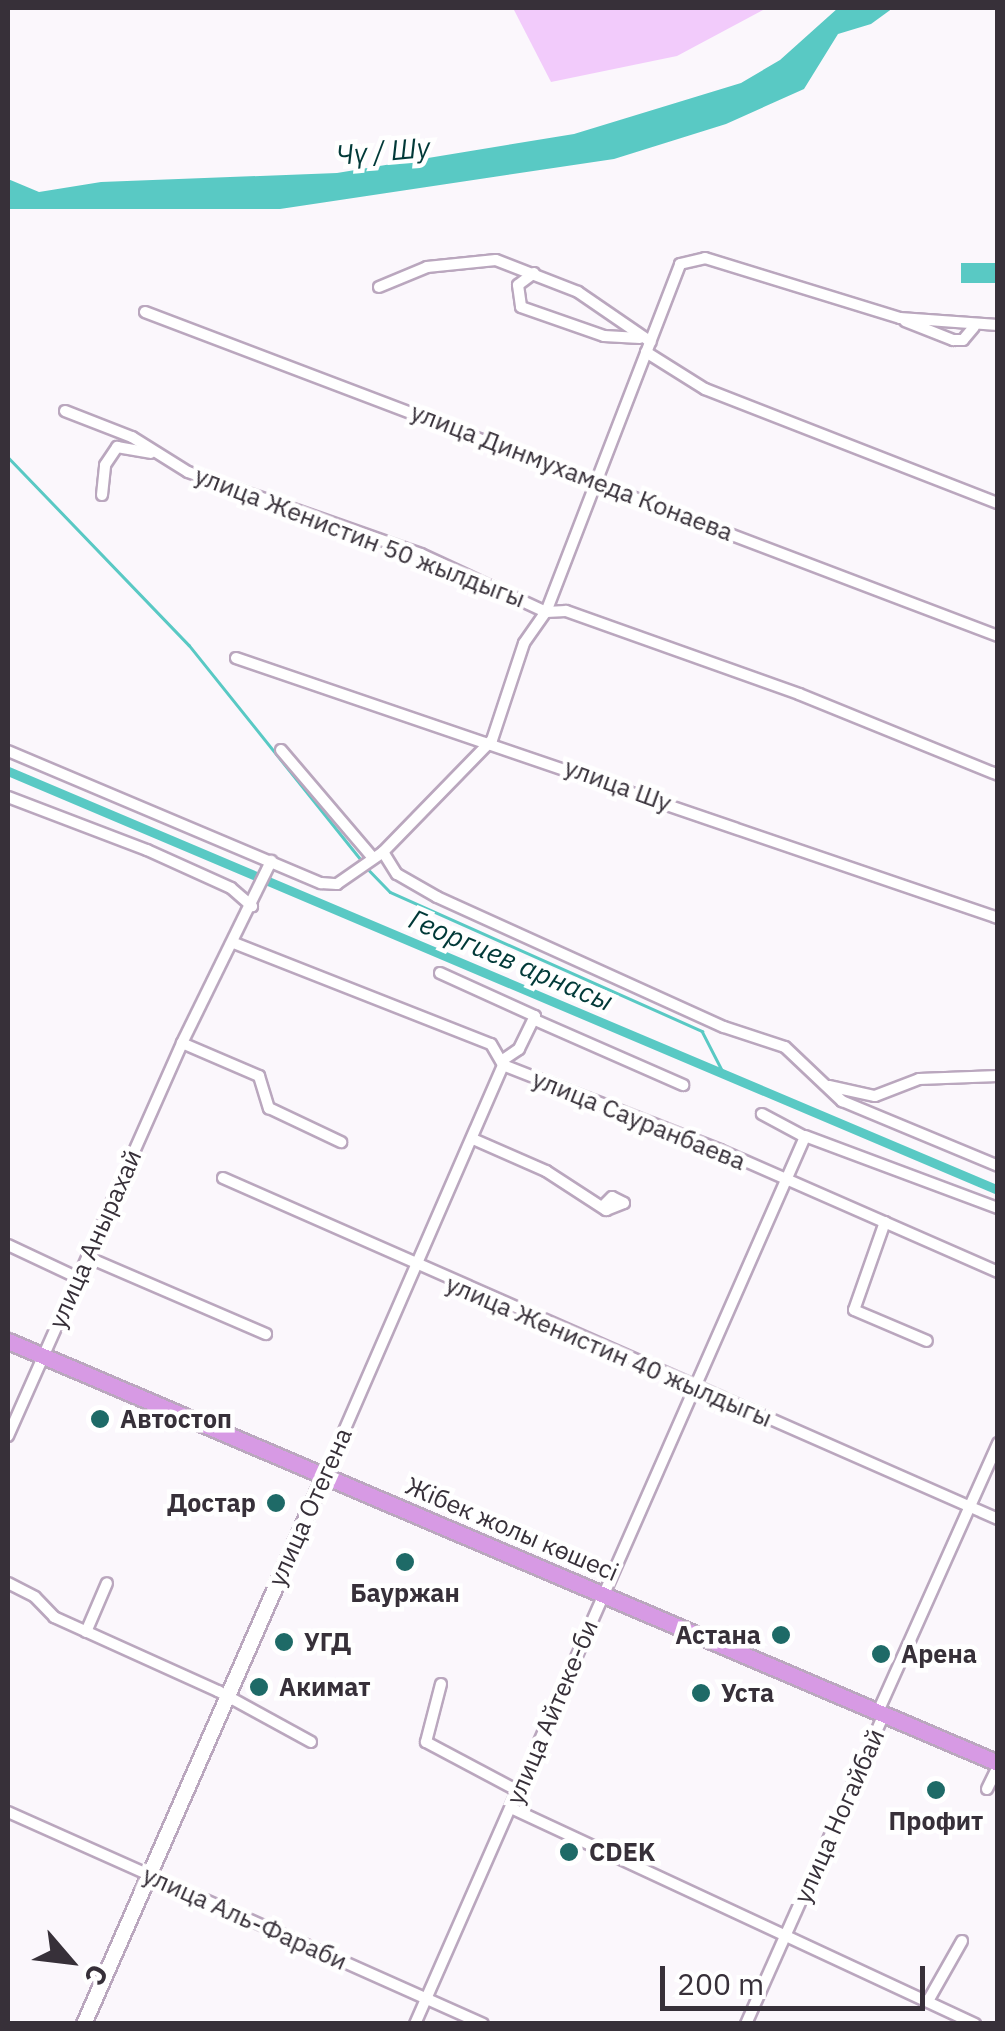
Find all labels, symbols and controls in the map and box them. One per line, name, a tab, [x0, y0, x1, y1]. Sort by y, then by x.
water label: Чү / Шу	[335, 130, 431, 172]
street label: улица Динмухамеда Конаева	[407, 397, 737, 547]
street label: улица Женистин 50 жылдыгы	[191, 460, 529, 614]
street label: улица Шу	[560, 752, 676, 818]
water label: Георгиев арнасы	[404, 902, 618, 1018]
street label: улица Сауранбаева	[528, 1064, 750, 1176]
street label: улица Анырахай	[42, 1145, 148, 1333]
street label: улица Женистин 40 жылдыгы	[441, 1269, 777, 1433]
place label: Автостоп	[120, 1404, 232, 1434]
marker: Автостоп	[89, 1408, 111, 1430]
street label: улица Отегена	[262, 1423, 358, 1591]
street label: Жібек жолы көшесі	[401, 1471, 623, 1587]
place label: Достар	[167, 1488, 256, 1518]
marker: Достар	[265, 1492, 287, 1514]
marker: Бауржан	[394, 1551, 416, 1573]
place label: Бауржан	[350, 1578, 460, 1608]
street label: улица Айтеке-би	[500, 1615, 604, 1809]
place label: Астана	[675, 1620, 761, 1650]
marker: Астана	[770, 1624, 792, 1646]
place label: УГД	[304, 1627, 351, 1657]
marker: УГД	[273, 1631, 295, 1653]
place label: Арена	[901, 1639, 977, 1669]
marker: Арена	[870, 1643, 892, 1665]
place label: Акимат	[279, 1672, 370, 1702]
marker: Акимат	[248, 1676, 270, 1698]
place label: Уста	[721, 1678, 774, 1708]
marker: Уста	[690, 1682, 712, 1704]
street label: улица Ногайбай	[787, 1724, 891, 1908]
marker: Профит	[925, 1779, 947, 1801]
place label: Профит	[889, 1806, 983, 1836]
place label: CDEK	[589, 1837, 655, 1867]
marker: CDEK	[558, 1841, 580, 1863]
street label: улица Аль-Фараби	[138, 1860, 352, 1976]
north arrow	[20, 1911, 120, 2011]
scale bar	[665, 1946, 930, 2008]
text: С	[76, 1959, 118, 1992]
text: 200 m	[677, 1964, 764, 2003]

